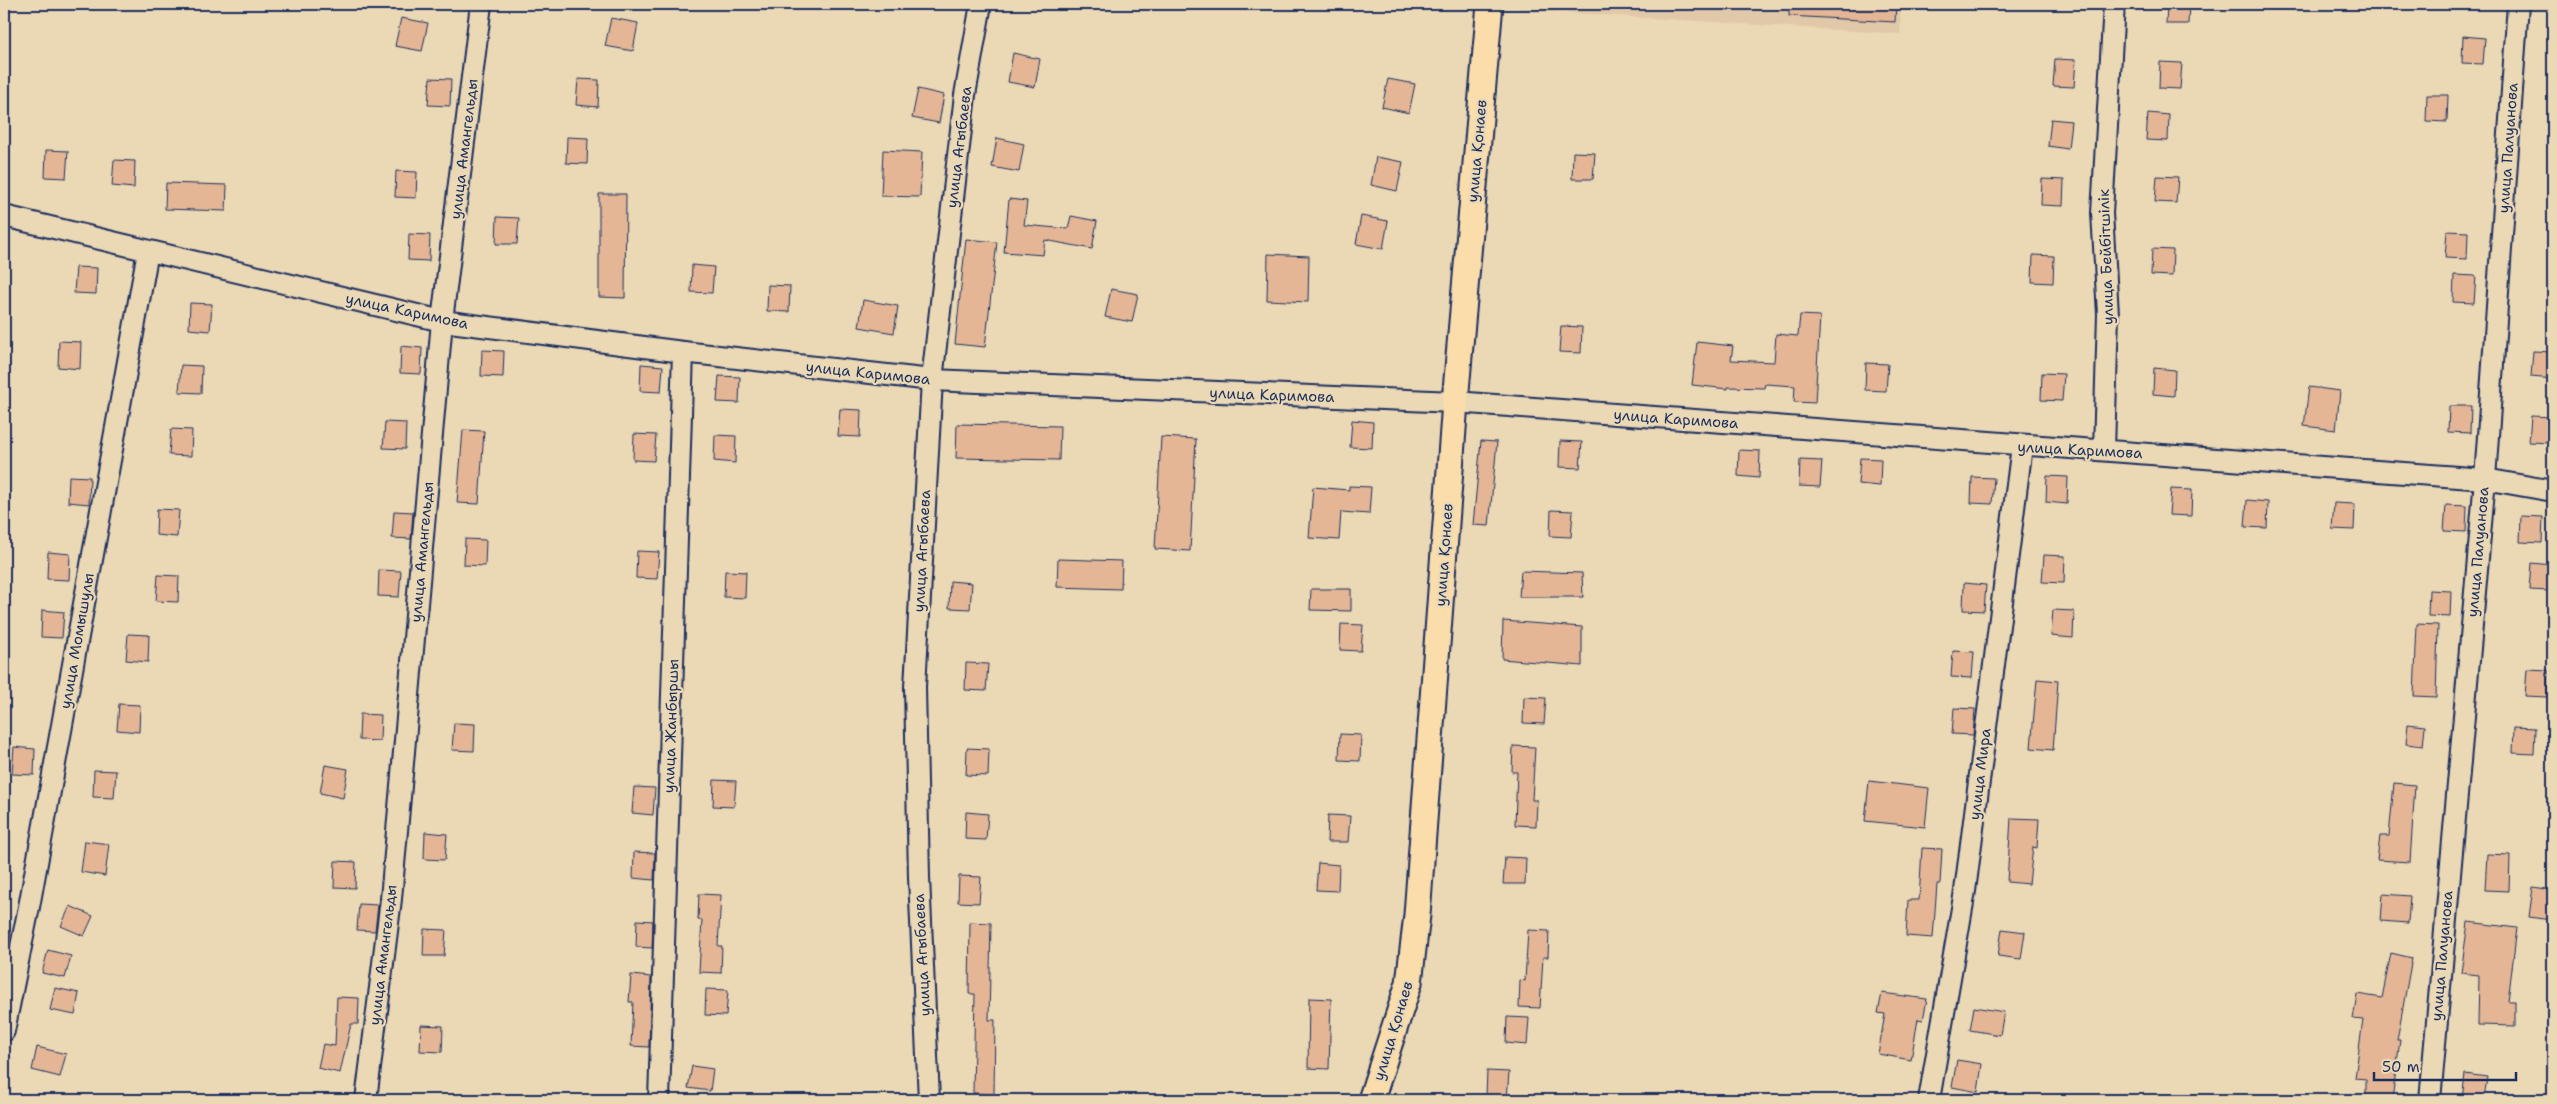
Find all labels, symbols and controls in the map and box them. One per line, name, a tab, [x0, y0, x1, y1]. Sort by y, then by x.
street label: улица Амангельды	[445, 78, 483, 220]
street label: улица Палуанова	[2493, 81, 2523, 214]
street label: улица Агыбаева	[942, 84, 976, 209]
street label: улица Қонаев	[1463, 99, 1491, 203]
street label: улица Бейбітшілік	[2094, 189, 2118, 325]
street label: улица Каримова	[344, 288, 471, 334]
street label: улица Каримова	[805, 357, 932, 390]
street label: улица Каримова	[1209, 383, 1336, 407]
street label: улица Каримова	[1613, 405, 1740, 433]
street label: улица Каримова	[2017, 437, 2144, 463]
street label: улица Амангельды	[406, 481, 438, 623]
street label: улица Палуанова	[2462, 485, 2494, 618]
street label: улица Агыбаева	[909, 489, 935, 613]
street label: улица Қонаев	[1430, 503, 1458, 607]
street label: улица Момышулы	[55, 572, 99, 710]
street label: улица Жанбыршы	[659, 659, 683, 793]
street label: улица Мира	[1964, 726, 1996, 821]
street label: улица Амангельды	[364, 884, 402, 1026]
street label: улица Палуанова	[2426, 889, 2458, 1022]
street label: улица Агыбаева	[909, 893, 935, 1017]
street label: улица Қонаев	[1368, 979, 1418, 1083]
scale bar	[2374, 1049, 2517, 1081]
text: 50 m	[2382, 1057, 2420, 1077]

